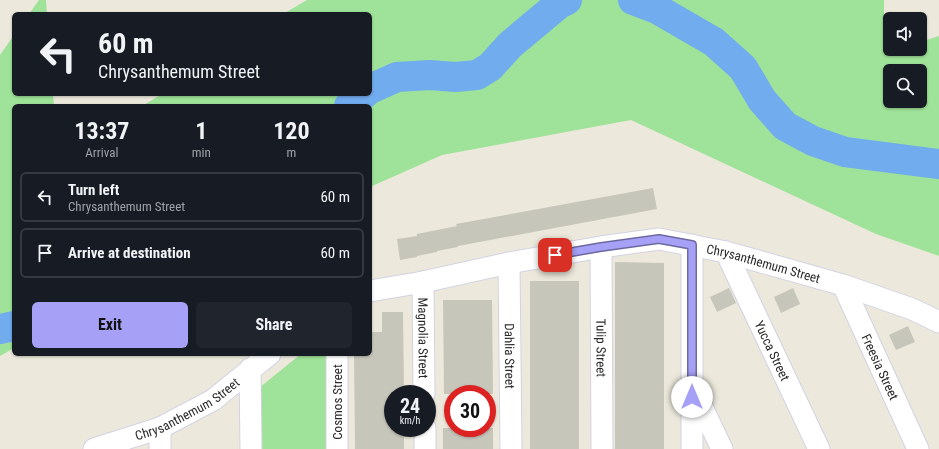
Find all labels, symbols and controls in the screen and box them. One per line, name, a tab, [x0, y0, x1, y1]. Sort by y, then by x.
map controls	[883, 12, 927, 108]
button: sound	[883, 12, 927, 56]
text: 60 m	[98, 27, 154, 60]
icon: left	[32, 28, 84, 80]
text: Chrysanthemum Street	[98, 61, 260, 82]
button: search	[883, 64, 927, 108]
text: 13:37	[74, 117, 129, 145]
text: 1	[195, 117, 207, 145]
text: 120	[273, 117, 310, 145]
text: Arrival	[85, 145, 118, 160]
text: min	[192, 145, 211, 160]
text: m	[287, 145, 296, 160]
text: Turn left	[68, 181, 119, 199]
icon: left	[34, 186, 56, 208]
text: 60 m	[320, 188, 350, 206]
text: Chrysanthemum Street	[68, 199, 185, 214]
pin	[538, 238, 572, 272]
street label: Chrysanthemum Street	[705, 241, 822, 286]
icon: arrive	[34, 242, 56, 264]
text: Arrive at destination	[68, 244, 191, 262]
text: 60 m	[320, 244, 350, 262]
icon: arrive	[544, 244, 566, 266]
street label: Magnolia Street	[416, 297, 431, 379]
button: Exit	[32, 302, 188, 348]
button: Share	[196, 302, 352, 348]
street label: Yucca Street	[752, 318, 793, 383]
street label: Tulip Street	[594, 319, 609, 377]
street label: Dahlia Street	[502, 323, 518, 389]
street label: Freesia Street	[859, 332, 902, 402]
street label: Cosmos Street	[330, 364, 345, 440]
street label: Chrysanthemum Street	[133, 374, 242, 443]
position arrow	[671, 376, 713, 418]
speed limit sign: 30	[444, 385, 496, 437]
text: 24	[400, 394, 420, 418]
text: km/h	[400, 415, 420, 426]

